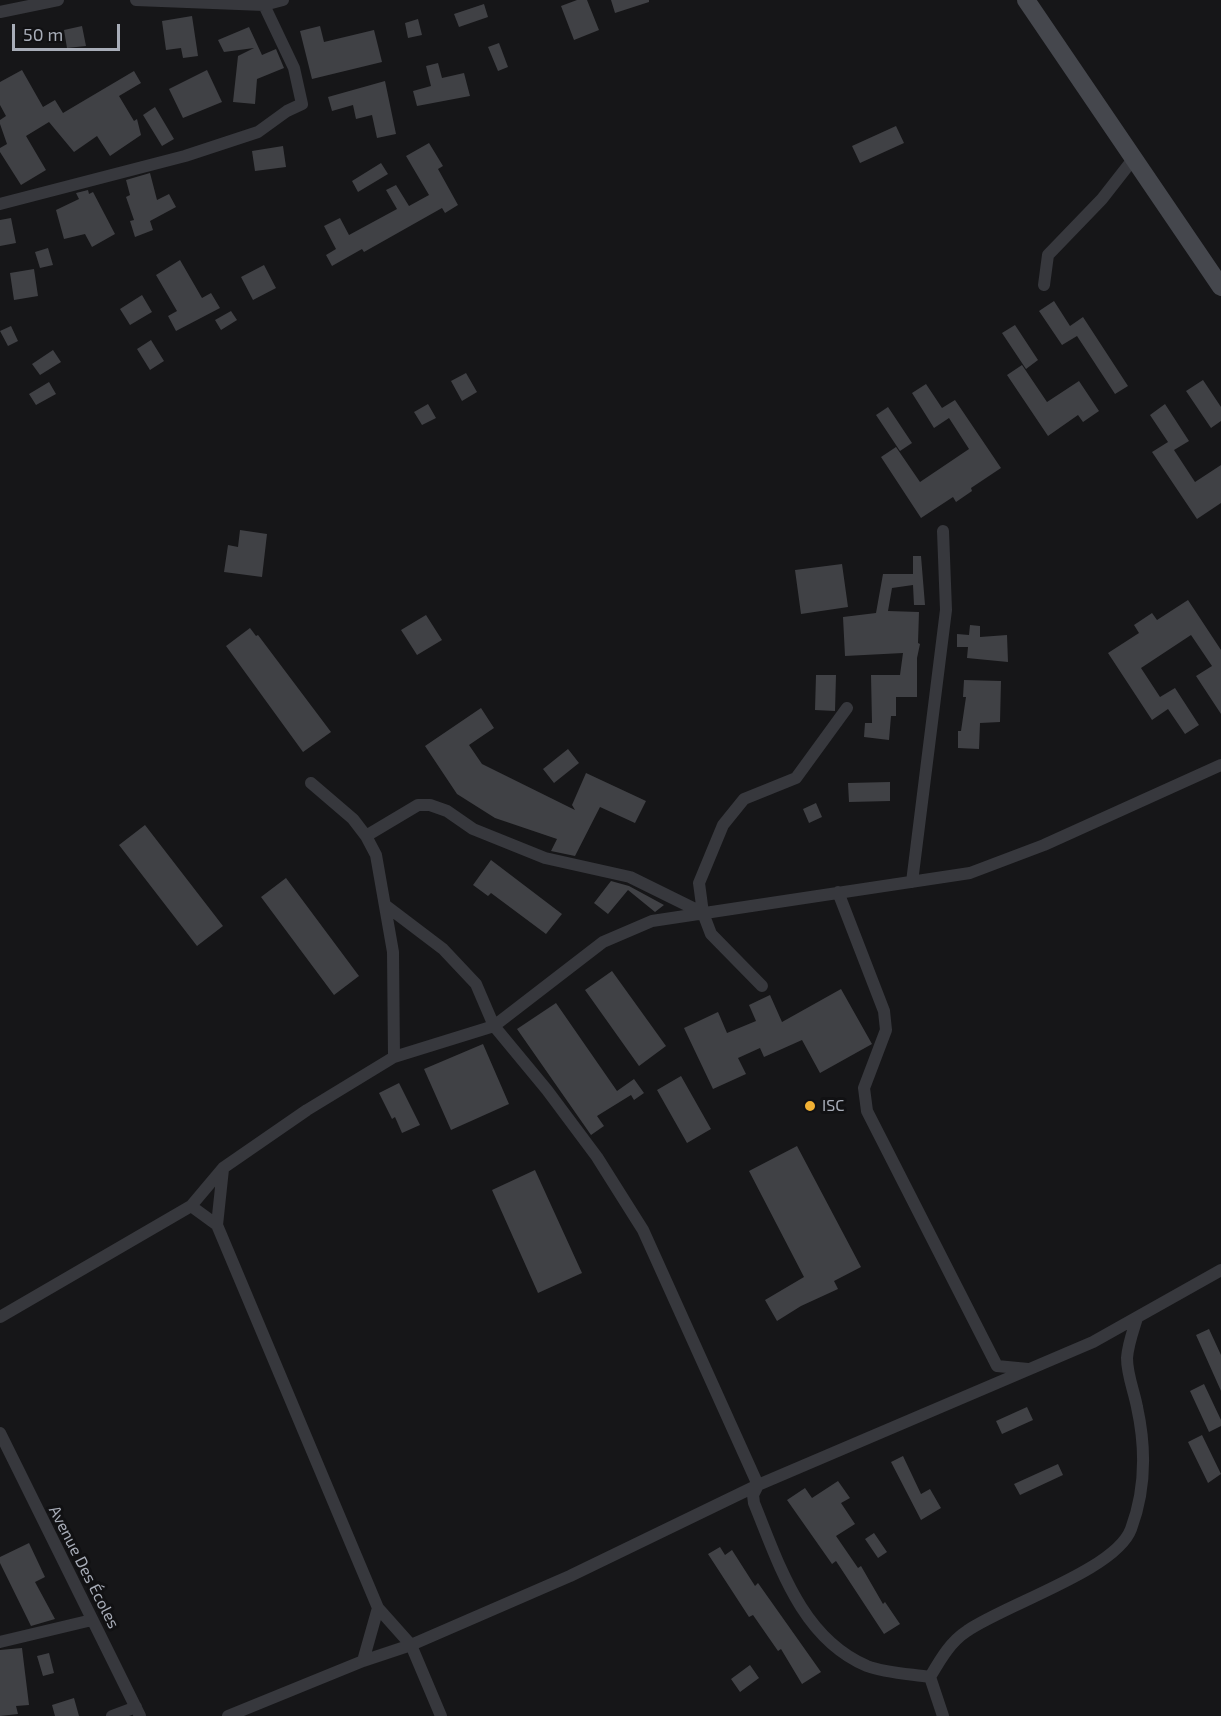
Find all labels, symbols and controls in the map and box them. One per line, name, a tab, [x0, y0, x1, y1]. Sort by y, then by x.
scale bar	[15, 12, 123, 50]
text: 50 m	[23, 23, 63, 45]
place label: ISC	[822, 1096, 844, 1116]
marker: ISC	[803, 1099, 817, 1113]
street label: Avenue Des Écoles	[45, 1502, 123, 1632]

